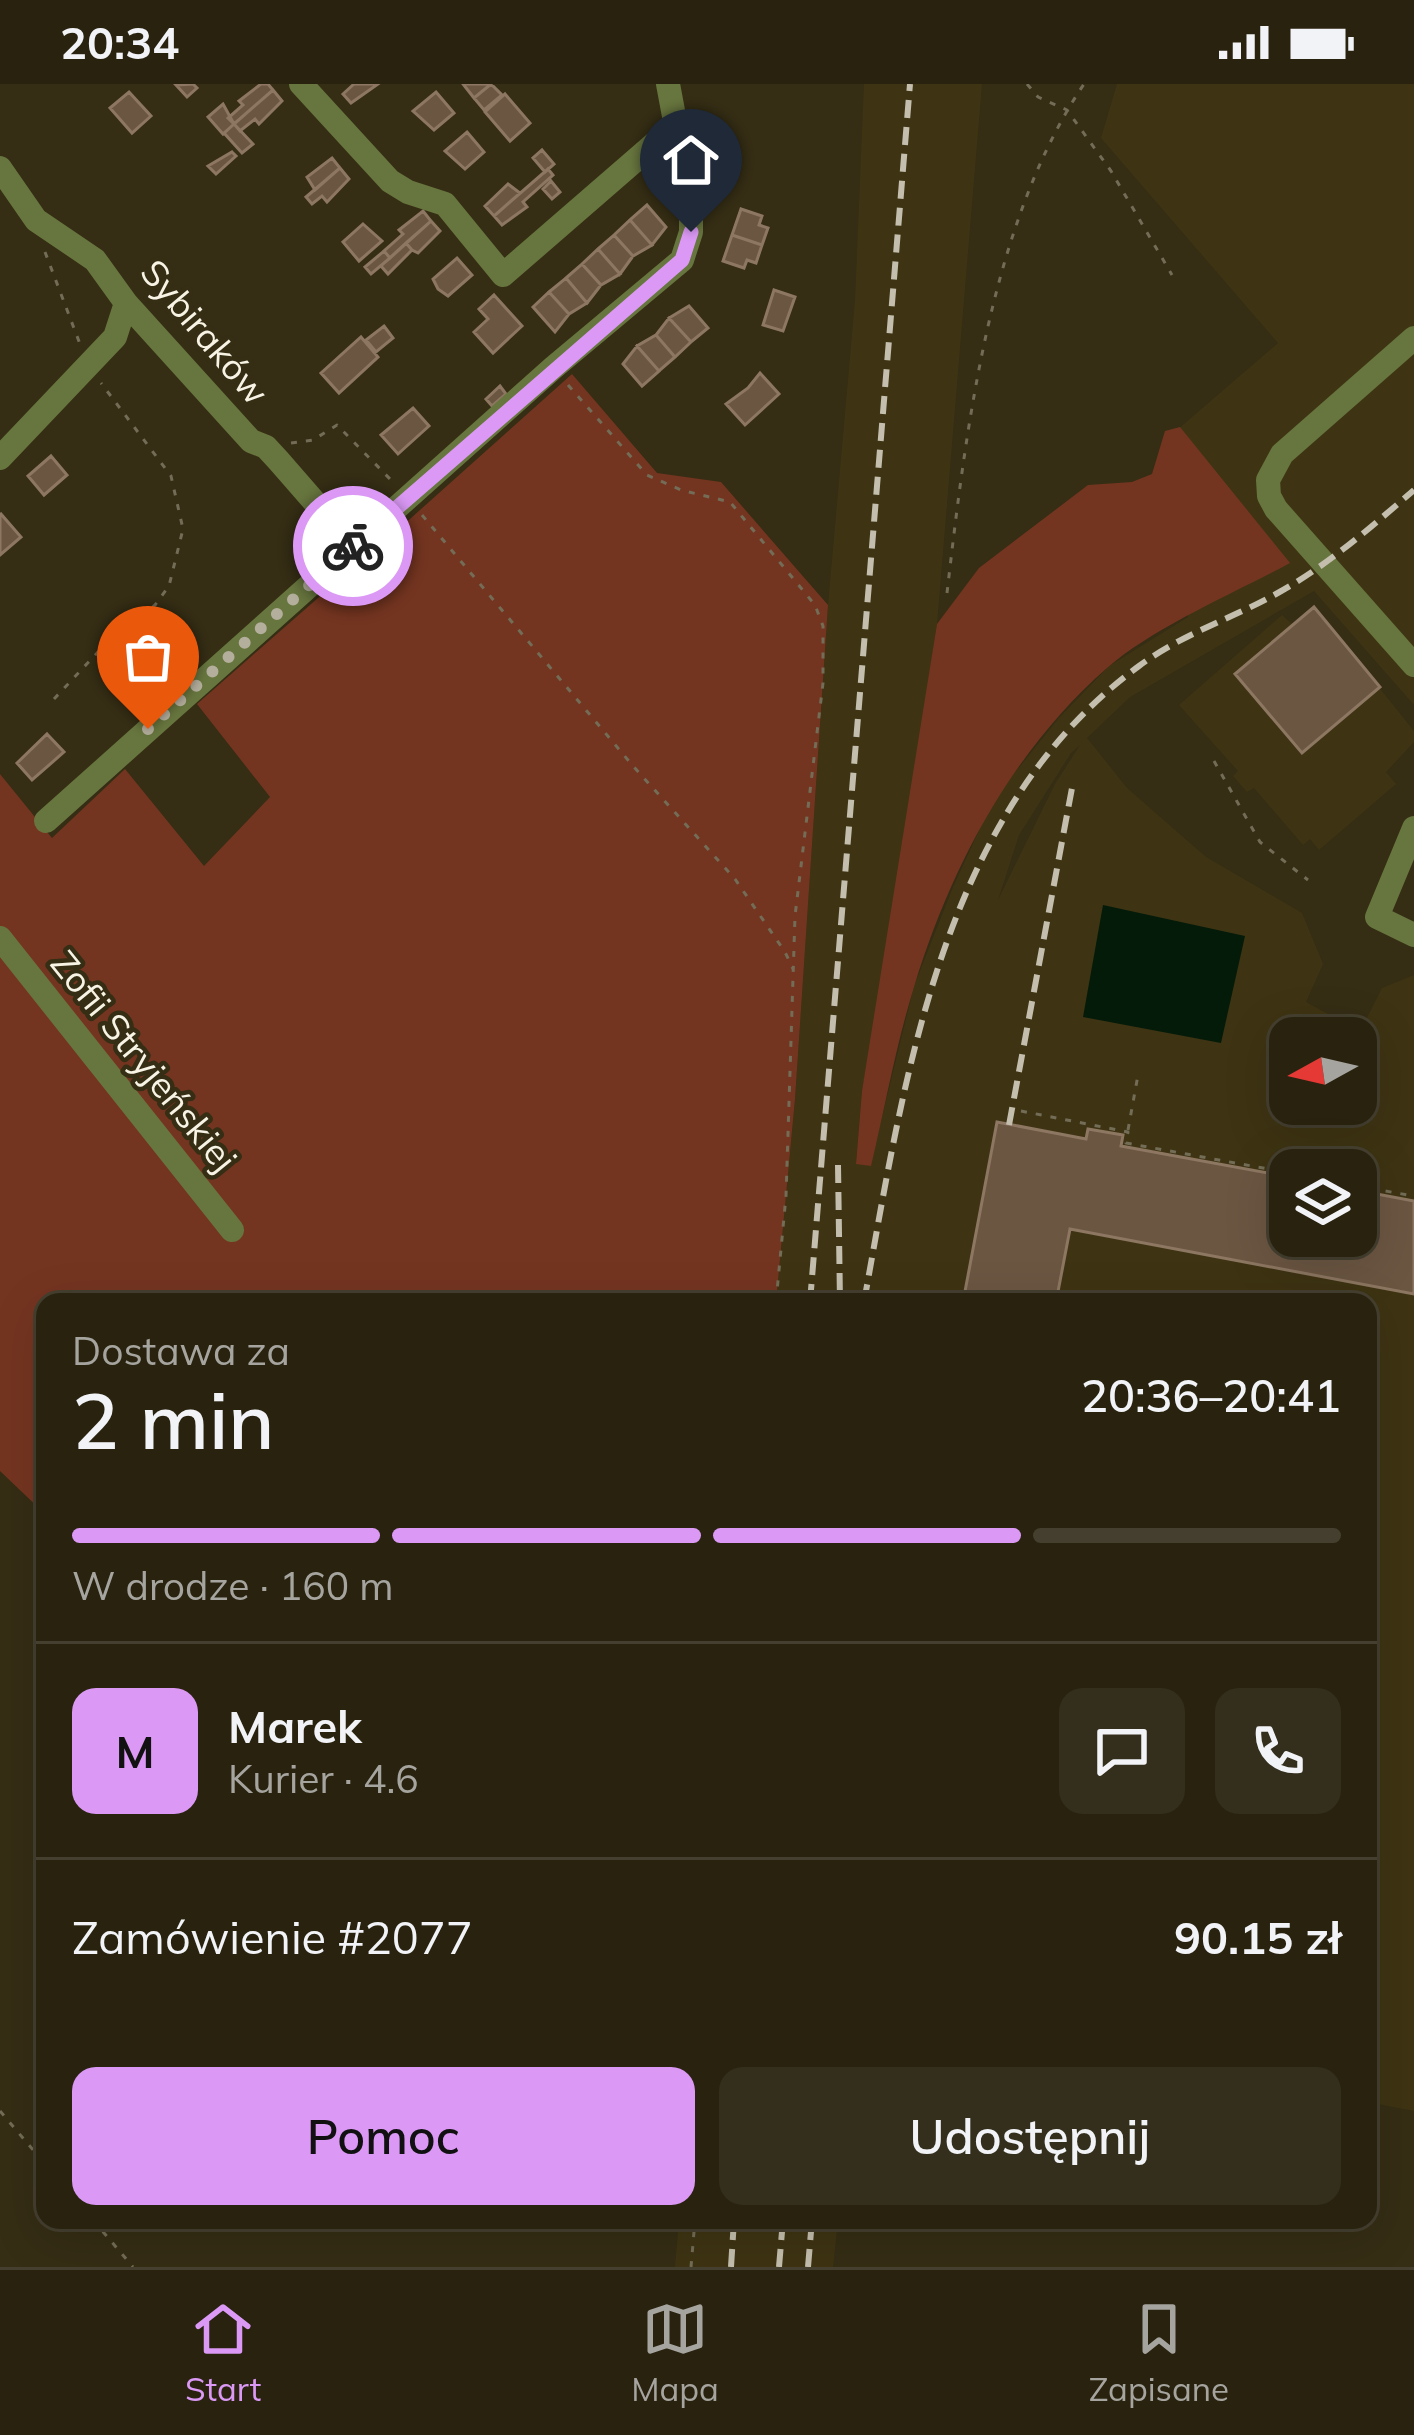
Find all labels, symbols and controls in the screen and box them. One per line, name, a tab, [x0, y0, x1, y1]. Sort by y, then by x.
text: 20:34	[60, 14, 179, 70]
pin	[640, 109, 742, 232]
icon: home	[658, 127, 724, 193]
street label: Sybiraków	[132, 250, 279, 413]
courier	[293, 486, 413, 606]
icon: bike	[320, 513, 386, 579]
pin	[97, 606, 199, 729]
icon: bag	[115, 624, 181, 690]
street label: Zofii Stryjeńskiej	[42, 941, 247, 1180]
north arrow	[1269, 1017, 1377, 1125]
map controls	[1269, 1017, 1377, 1257]
button: layers	[1269, 1149, 1377, 1257]
text: Dostawa za	[72, 1326, 290, 1375]
text: 20:36–20:41	[1081, 1367, 1341, 1423]
text: 2 min	[72, 1371, 275, 1469]
text: W drodze · 160 m	[72, 1561, 394, 1610]
button: chat	[1059, 1688, 1185, 1814]
button: phone	[1215, 1688, 1341, 1814]
text: Marek	[228, 1698, 362, 1754]
text: M	[115, 1723, 155, 1779]
text: Kurier · 4.6	[228, 1754, 419, 1803]
text: Zamówienie #2077	[72, 1909, 473, 1965]
text: 90.15 zł	[1174, 1909, 1341, 1965]
button: Pomoc	[72, 2067, 695, 2205]
button: Udostępnij	[719, 2067, 1341, 2205]
tab: Start	[185, 2296, 261, 2409]
tab: Mapa	[631, 2296, 719, 2409]
tab: Zapisane	[1089, 2296, 1229, 2409]

